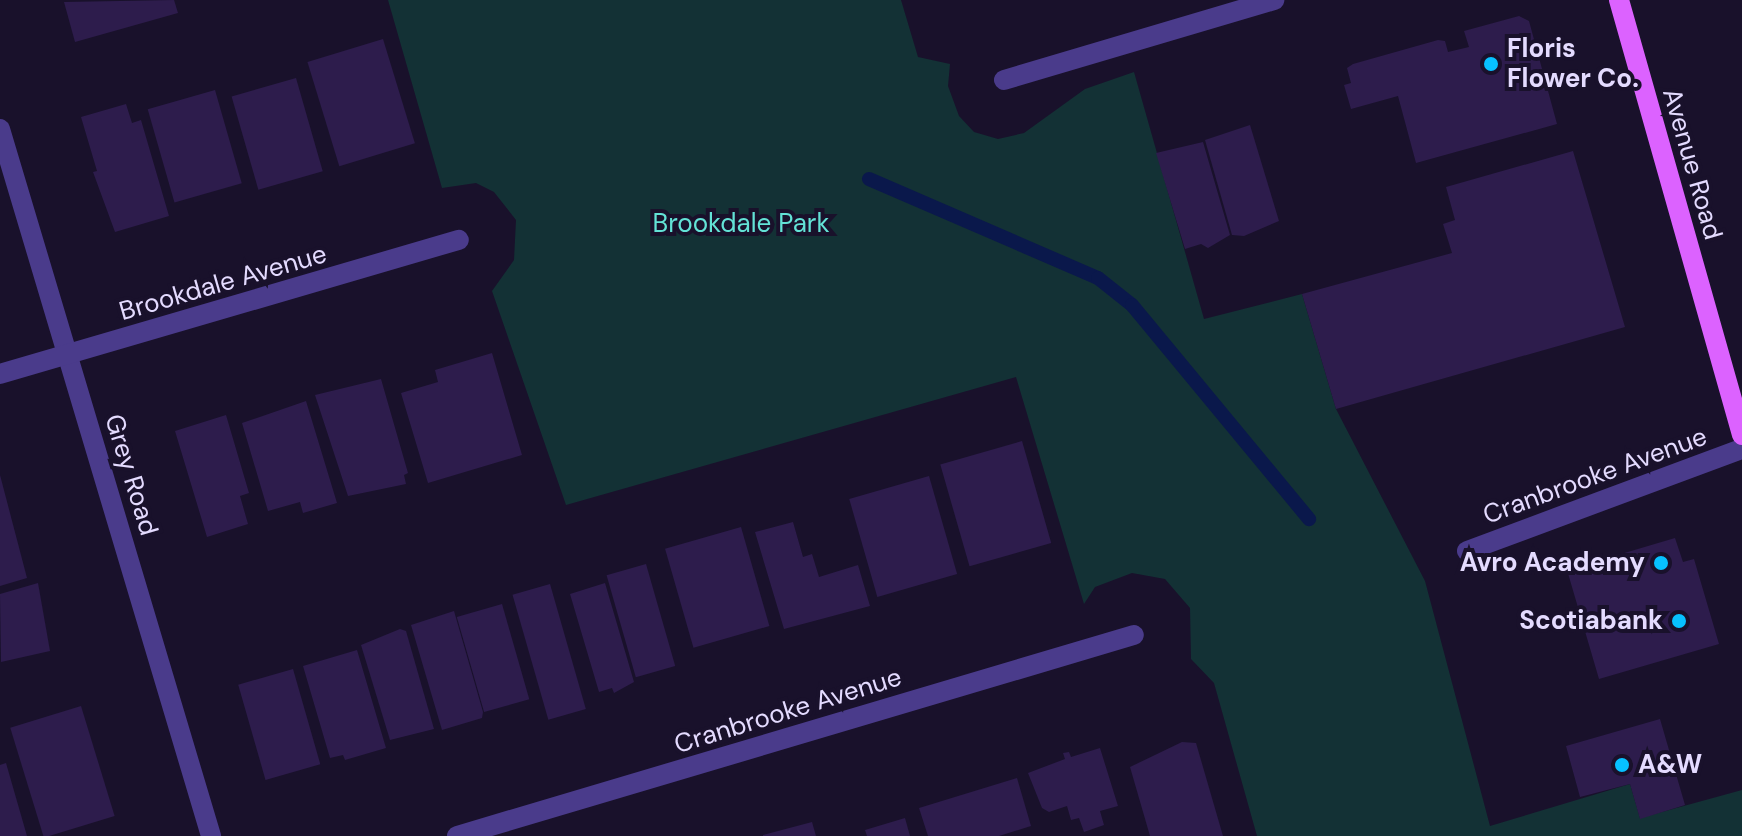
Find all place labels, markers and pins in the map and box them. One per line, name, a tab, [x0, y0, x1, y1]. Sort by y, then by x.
place label: Floris Flower Co.	[1507, 33, 1639, 94]
marker: Floris Flower Co.	[1482, 55, 1500, 73]
place label: Avro Academy	[1460, 547, 1645, 579]
marker: Avro Academy	[1652, 554, 1670, 572]
place label: Scotiabank	[1519, 605, 1663, 637]
marker: Scotiabank	[1670, 612, 1688, 630]
place label: A&W	[1638, 749, 1702, 781]
marker: A&W	[1613, 756, 1631, 774]

